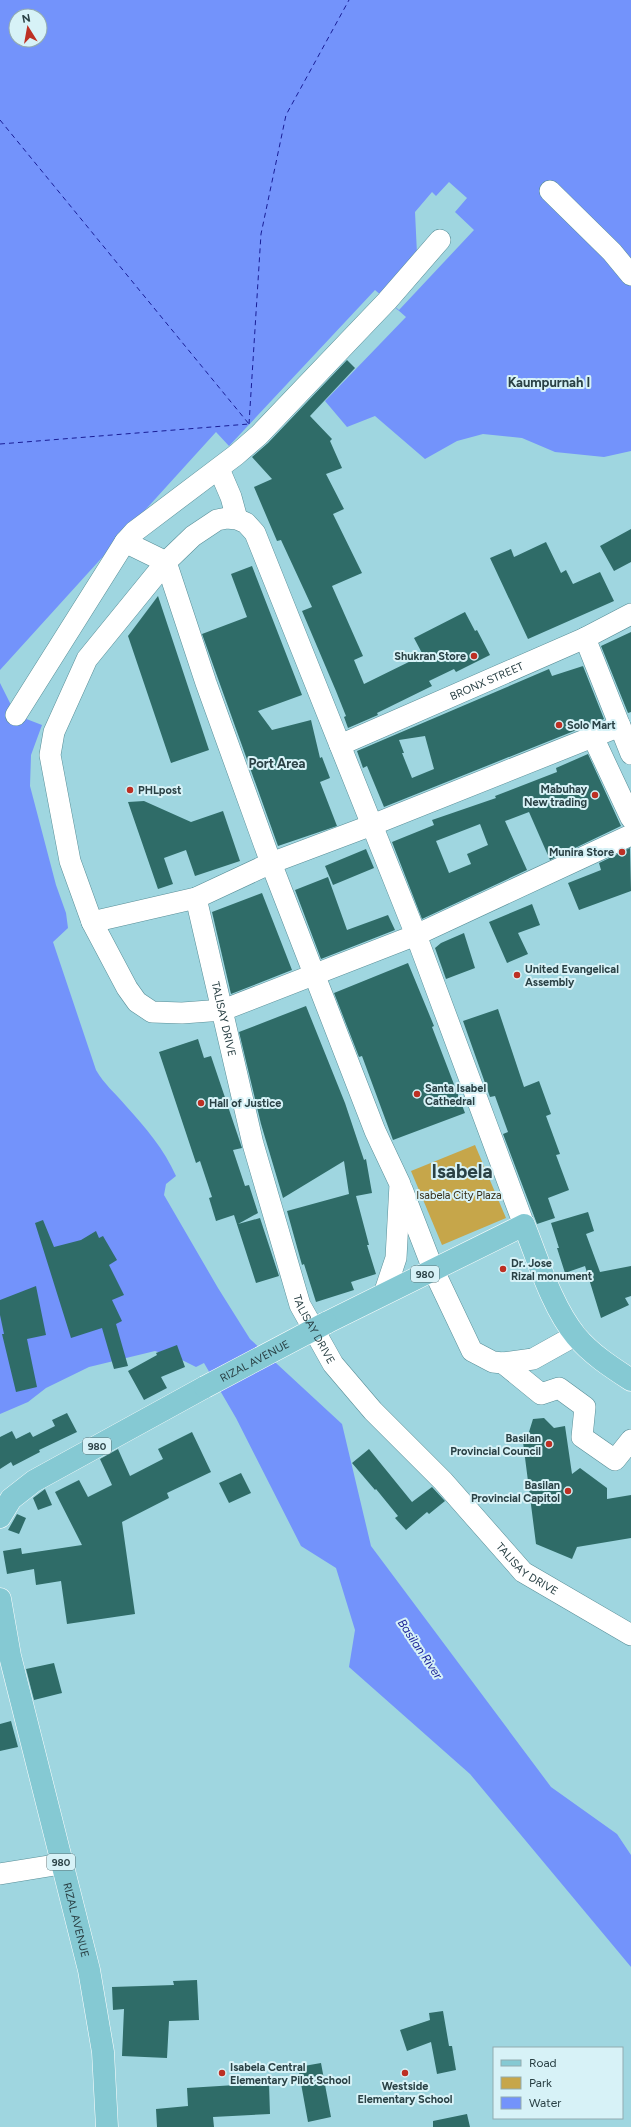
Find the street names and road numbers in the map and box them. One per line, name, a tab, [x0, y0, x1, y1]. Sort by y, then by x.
street label: BRONX STREET	[448, 659, 525, 703]
street label: TALISAY DRIVE	[209, 980, 239, 1058]
road number: 980	[411, 1266, 439, 1282]
street label: TALISAY DRIVE	[291, 1293, 338, 1366]
street label: RIZAL AVENUE	[218, 1337, 291, 1385]
road number: 980	[83, 1438, 111, 1454]
street label: TALISAY DRIVE	[494, 1540, 560, 1598]
road number: 980	[47, 1854, 75, 1870]
street label: RIZAL AVENUE	[61, 1881, 92, 1959]

